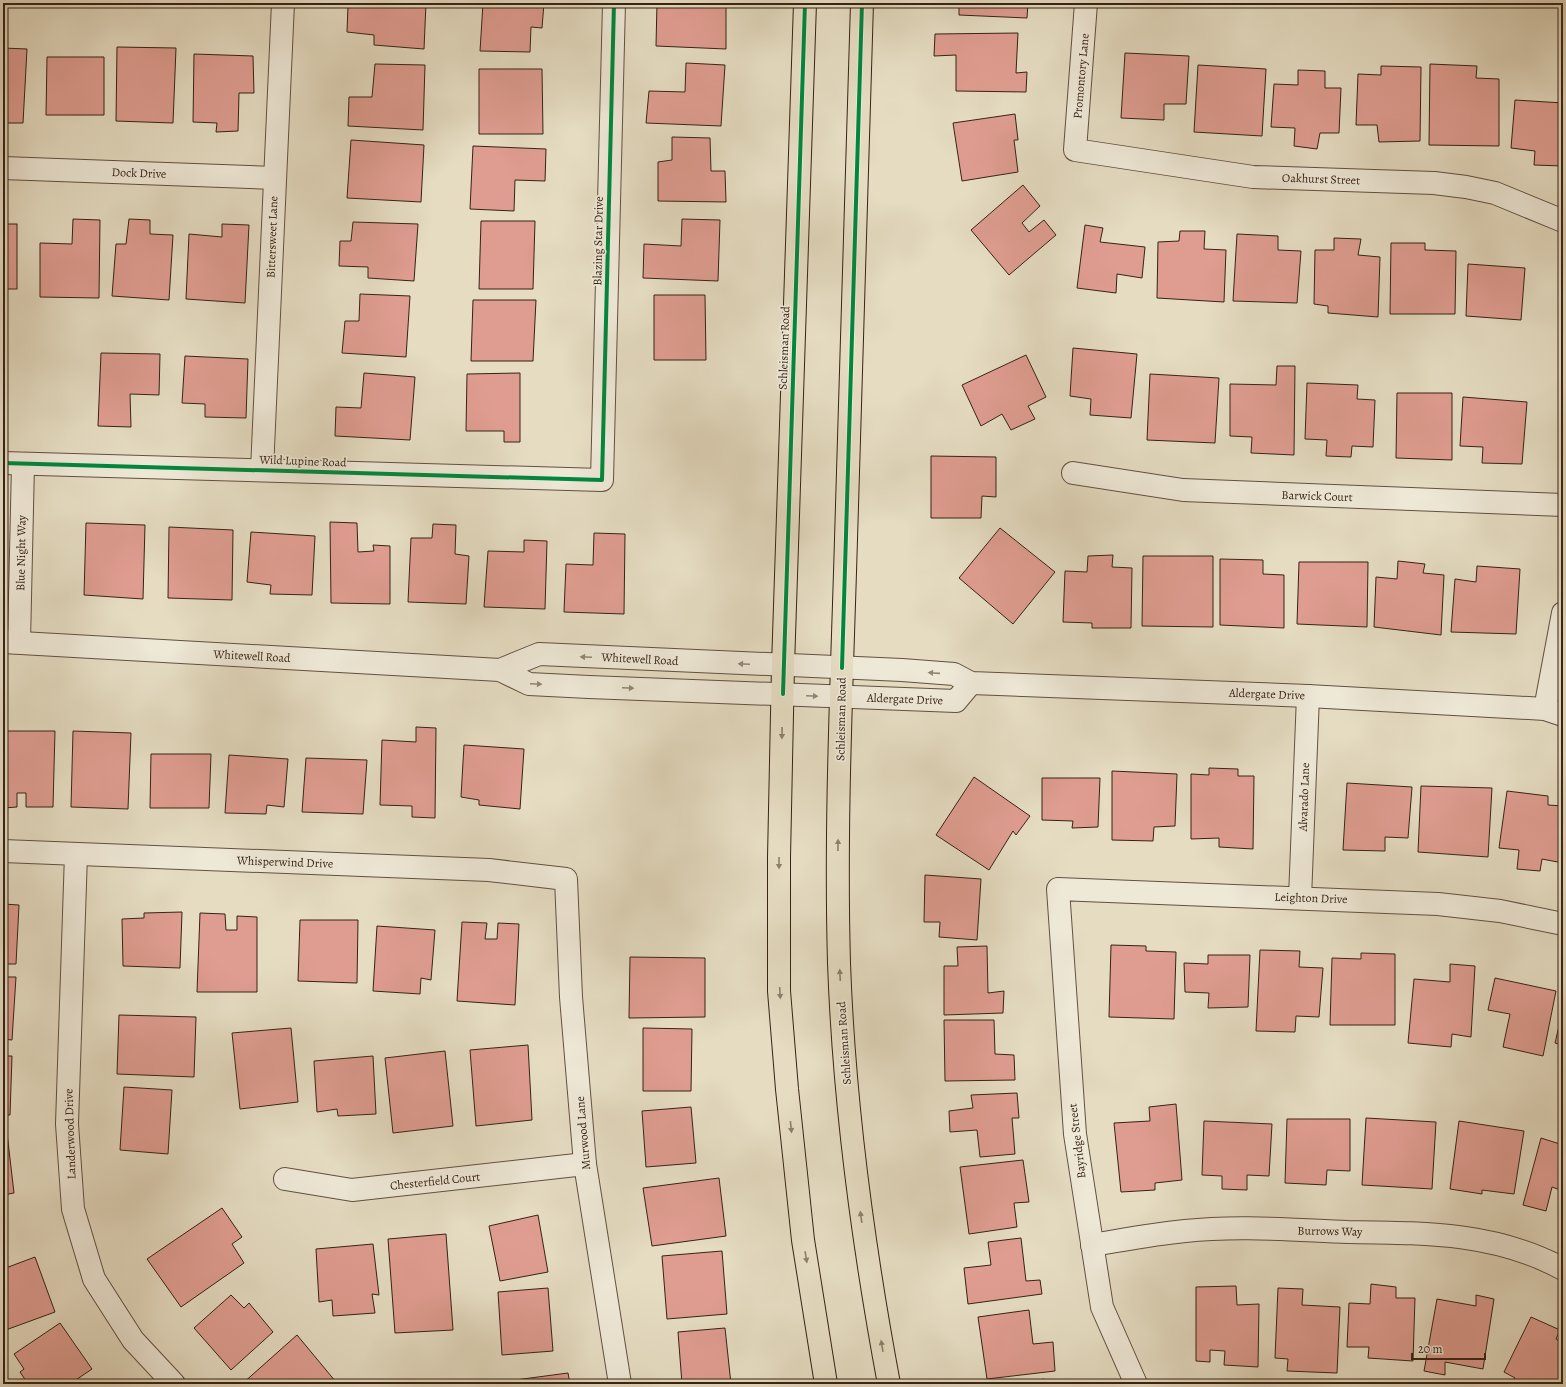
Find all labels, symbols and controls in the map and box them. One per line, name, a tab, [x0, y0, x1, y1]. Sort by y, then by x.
street label: Promontory Lane	[1069, 33, 1093, 119]
street label: Dock Drive	[111, 164, 167, 182]
street label: Oakhurst Street	[1282, 170, 1360, 188]
street label: Bittersweet Lane	[263, 196, 281, 278]
street label: Blazing Star Drive	[589, 196, 607, 286]
street label: Schleisman Road	[775, 305, 793, 390]
street label: Wild Lupine Road	[258, 451, 348, 471]
street label: Barwick Court	[1281, 487, 1353, 505]
street label: Blue Night Way	[12, 514, 30, 591]
street label: Whitewell Road	[212, 646, 291, 666]
street label: Whitewell Road	[600, 649, 679, 669]
one-way arrow	[580, 653, 592, 660]
one-way arrow	[737, 661, 750, 667]
one-way arrow	[928, 669, 940, 676]
street label: Schleisman Road	[832, 676, 850, 761]
one-way arrow	[530, 681, 543, 687]
one-way arrow	[622, 685, 635, 691]
street label: Aldergate Drive	[1228, 685, 1305, 703]
street label: Aldergate Drive	[866, 690, 943, 708]
one-way arrow	[806, 692, 818, 699]
one-way arrow	[779, 727, 785, 740]
street label: Alvarado Lane	[1295, 762, 1313, 833]
one-way arrow	[835, 839, 842, 851]
street label: Whisperwind Drive	[236, 852, 333, 872]
one-way arrow	[776, 857, 782, 870]
street label: Leighton Drive	[1274, 889, 1348, 907]
one-way arrow	[837, 968, 843, 981]
one-way arrow	[776, 987, 783, 999]
street label: Schleisman Road	[833, 1000, 855, 1085]
street label: Landerwood Drive	[60, 1088, 80, 1180]
street label: Murwood Lane	[572, 1096, 594, 1170]
street label: Bayridge Street	[1064, 1102, 1090, 1179]
one-way arrow	[788, 1121, 794, 1134]
street label: Chesterfield Court	[389, 1168, 481, 1194]
one-way arrow	[858, 1211, 864, 1223]
street label: Burrows Way	[1297, 1222, 1363, 1240]
one-way arrow	[803, 1251, 809, 1263]
scale bar	[1412, 1335, 1485, 1361]
one-way arrow	[878, 1340, 884, 1352]
text: 20 m	[1418, 1341, 1442, 1357]

